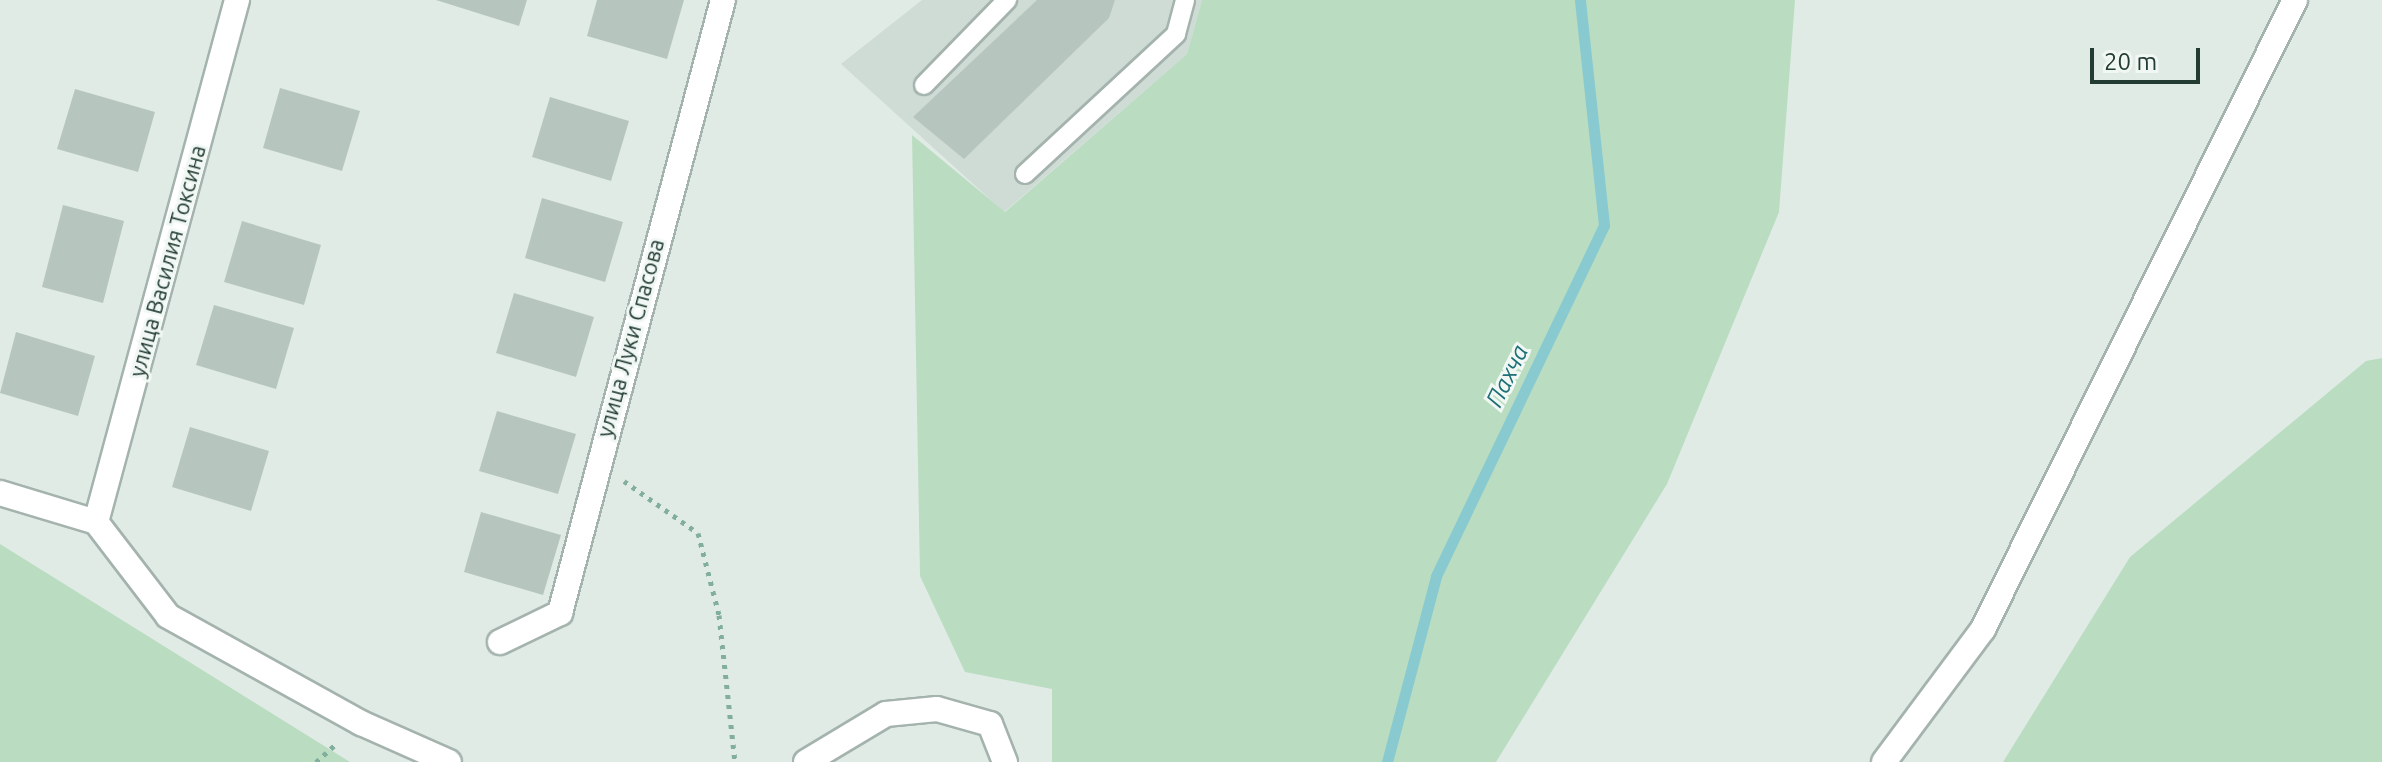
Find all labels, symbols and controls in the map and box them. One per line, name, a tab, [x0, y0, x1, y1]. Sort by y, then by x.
scale bar	[2094, 32, 2204, 82]
text: 20 m	[2104, 48, 2157, 75]
street label: улица Василия Токсина	[123, 142, 211, 380]
street label: улица Луки Спасова	[591, 236, 669, 440]
water label: Пахча	[1480, 340, 1534, 412]

